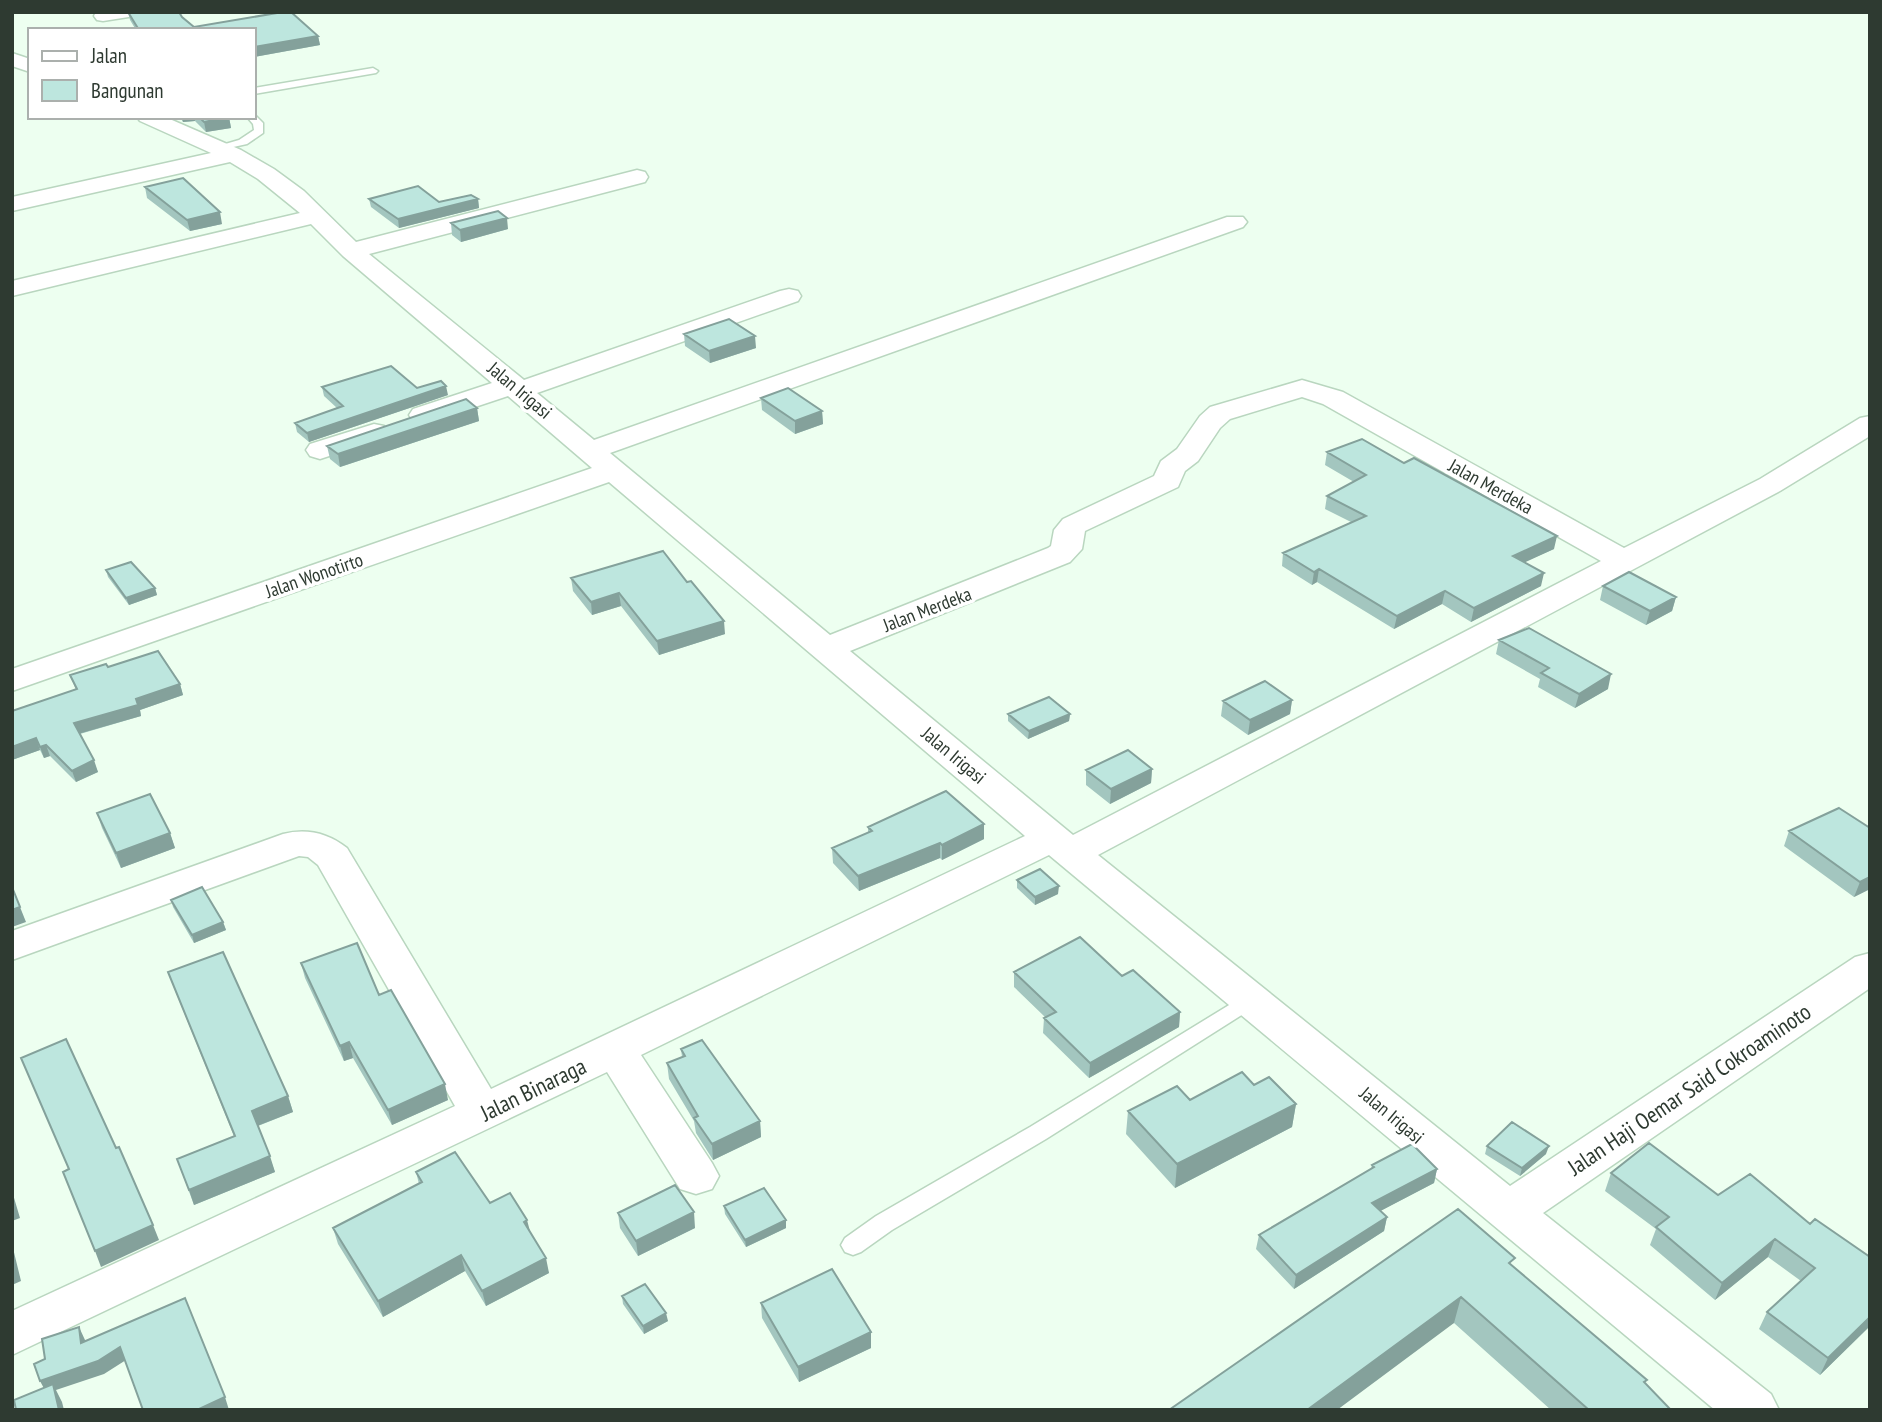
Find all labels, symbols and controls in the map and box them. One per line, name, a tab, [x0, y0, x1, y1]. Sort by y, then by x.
legend	[28, 28, 256, 119]
text: Jalan	[90, 42, 127, 69]
text: Bangunan	[91, 77, 164, 104]
street label: Jalan Irigasi	[482, 356, 557, 424]
street label: Jalan Merdeka	[1444, 453, 1537, 519]
street label: Jalan Wonotirto	[261, 547, 366, 603]
street label: Jalan Merdeka	[878, 581, 975, 637]
street label: Jalan Irigasi	[916, 721, 991, 789]
street label: Jalan Haji Oemar Said Cokroaminoto	[1561, 997, 1816, 1182]
street label: Jalan Binaraga	[474, 1051, 591, 1127]
street label: Jalan Irigasi	[1354, 1081, 1429, 1149]

